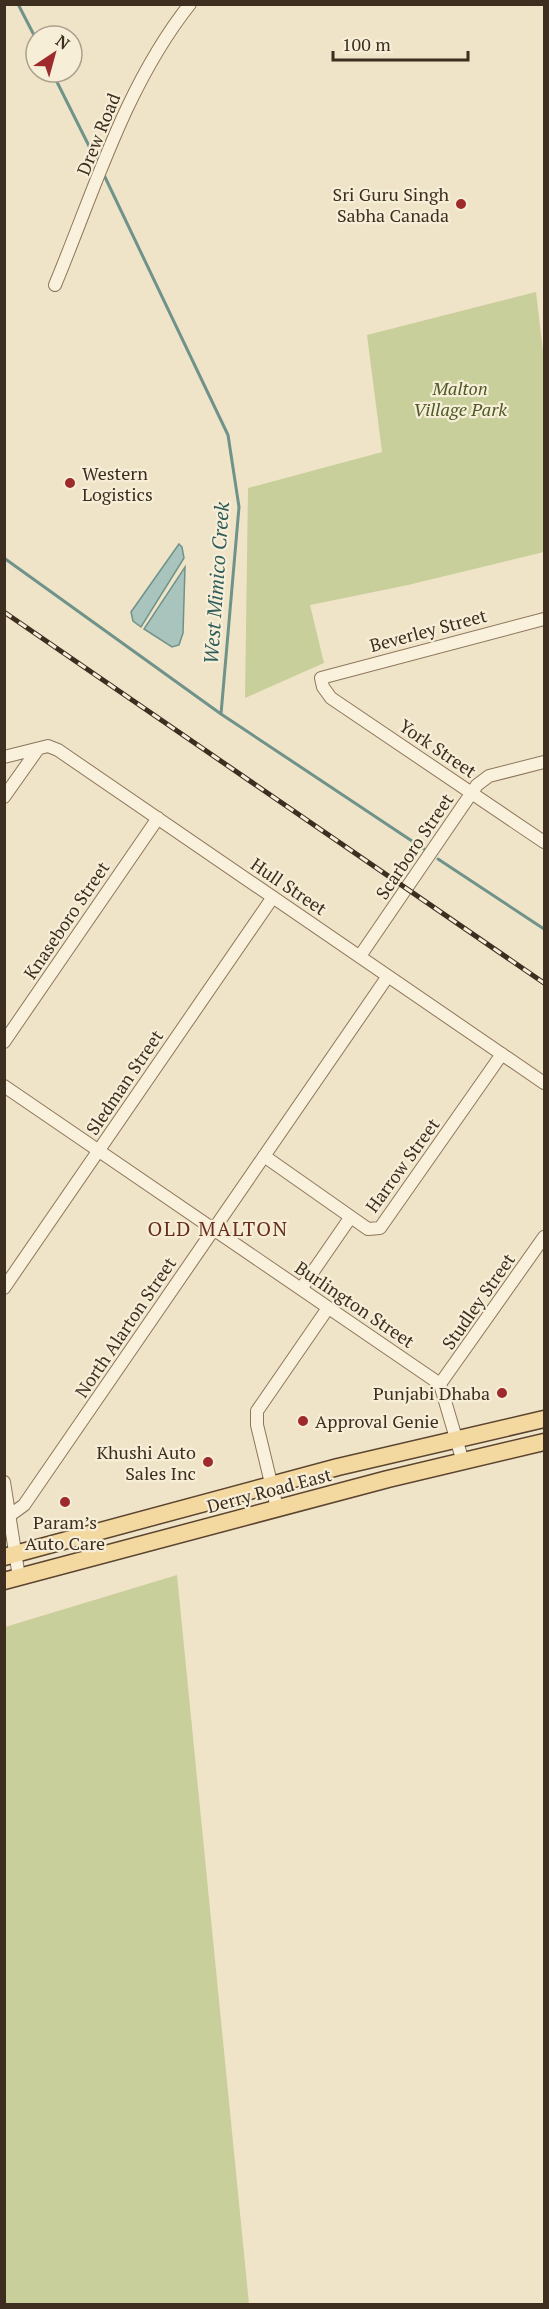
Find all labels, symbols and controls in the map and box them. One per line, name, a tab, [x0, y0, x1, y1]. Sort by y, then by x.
north arrow	[24, 24, 84, 84]
scale bar	[333, 24, 468, 62]
text: N	[51, 29, 74, 54]
text: 100 m	[342, 32, 391, 56]
street label: Drew Road	[71, 89, 125, 179]
place label: Sri Guru Singh Sabha Canada	[333, 182, 449, 227]
marker: Sri Guru Singh Sabha Canada	[454, 197, 468, 211]
park label: Malton Village Park	[413, 376, 507, 421]
place label: Western Logistics	[82, 461, 153, 506]
marker: Western Logistics	[63, 476, 77, 490]
water label: West Mimico Creek	[197, 501, 235, 665]
street label: Beverley Street	[367, 603, 489, 657]
street label: York Street	[395, 713, 482, 783]
street label: Scarboro Street	[370, 788, 459, 904]
street label: Hull Street	[246, 852, 332, 920]
street label: Knaseboro Street	[18, 856, 115, 984]
street label: Sledman Street	[80, 1025, 168, 1139]
street label: Harrow Street	[360, 1113, 445, 1217]
district label: OLD MALTON	[147, 1215, 289, 1242]
street label: Studley Street	[436, 1248, 520, 1354]
street label: North Alarton Street	[69, 1252, 181, 1402]
street label: Burlington Street	[291, 1255, 420, 1353]
place label: Punjabi Dhaba	[373, 1381, 490, 1405]
marker: Punjabi Dhaba	[495, 1386, 509, 1400]
place label: Approval Genie	[315, 1409, 439, 1433]
marker: Approval Genie	[296, 1414, 310, 1428]
place label: Khushi Auto Sales Inc	[96, 1440, 196, 1485]
marker: Khushi Auto Sales Inc	[201, 1455, 215, 1469]
street label: Derry Road East	[204, 1462, 334, 1518]
marker: Param’s Auto Care	[58, 1495, 72, 1509]
place label: Param’s Auto Care	[25, 1510, 105, 1555]

